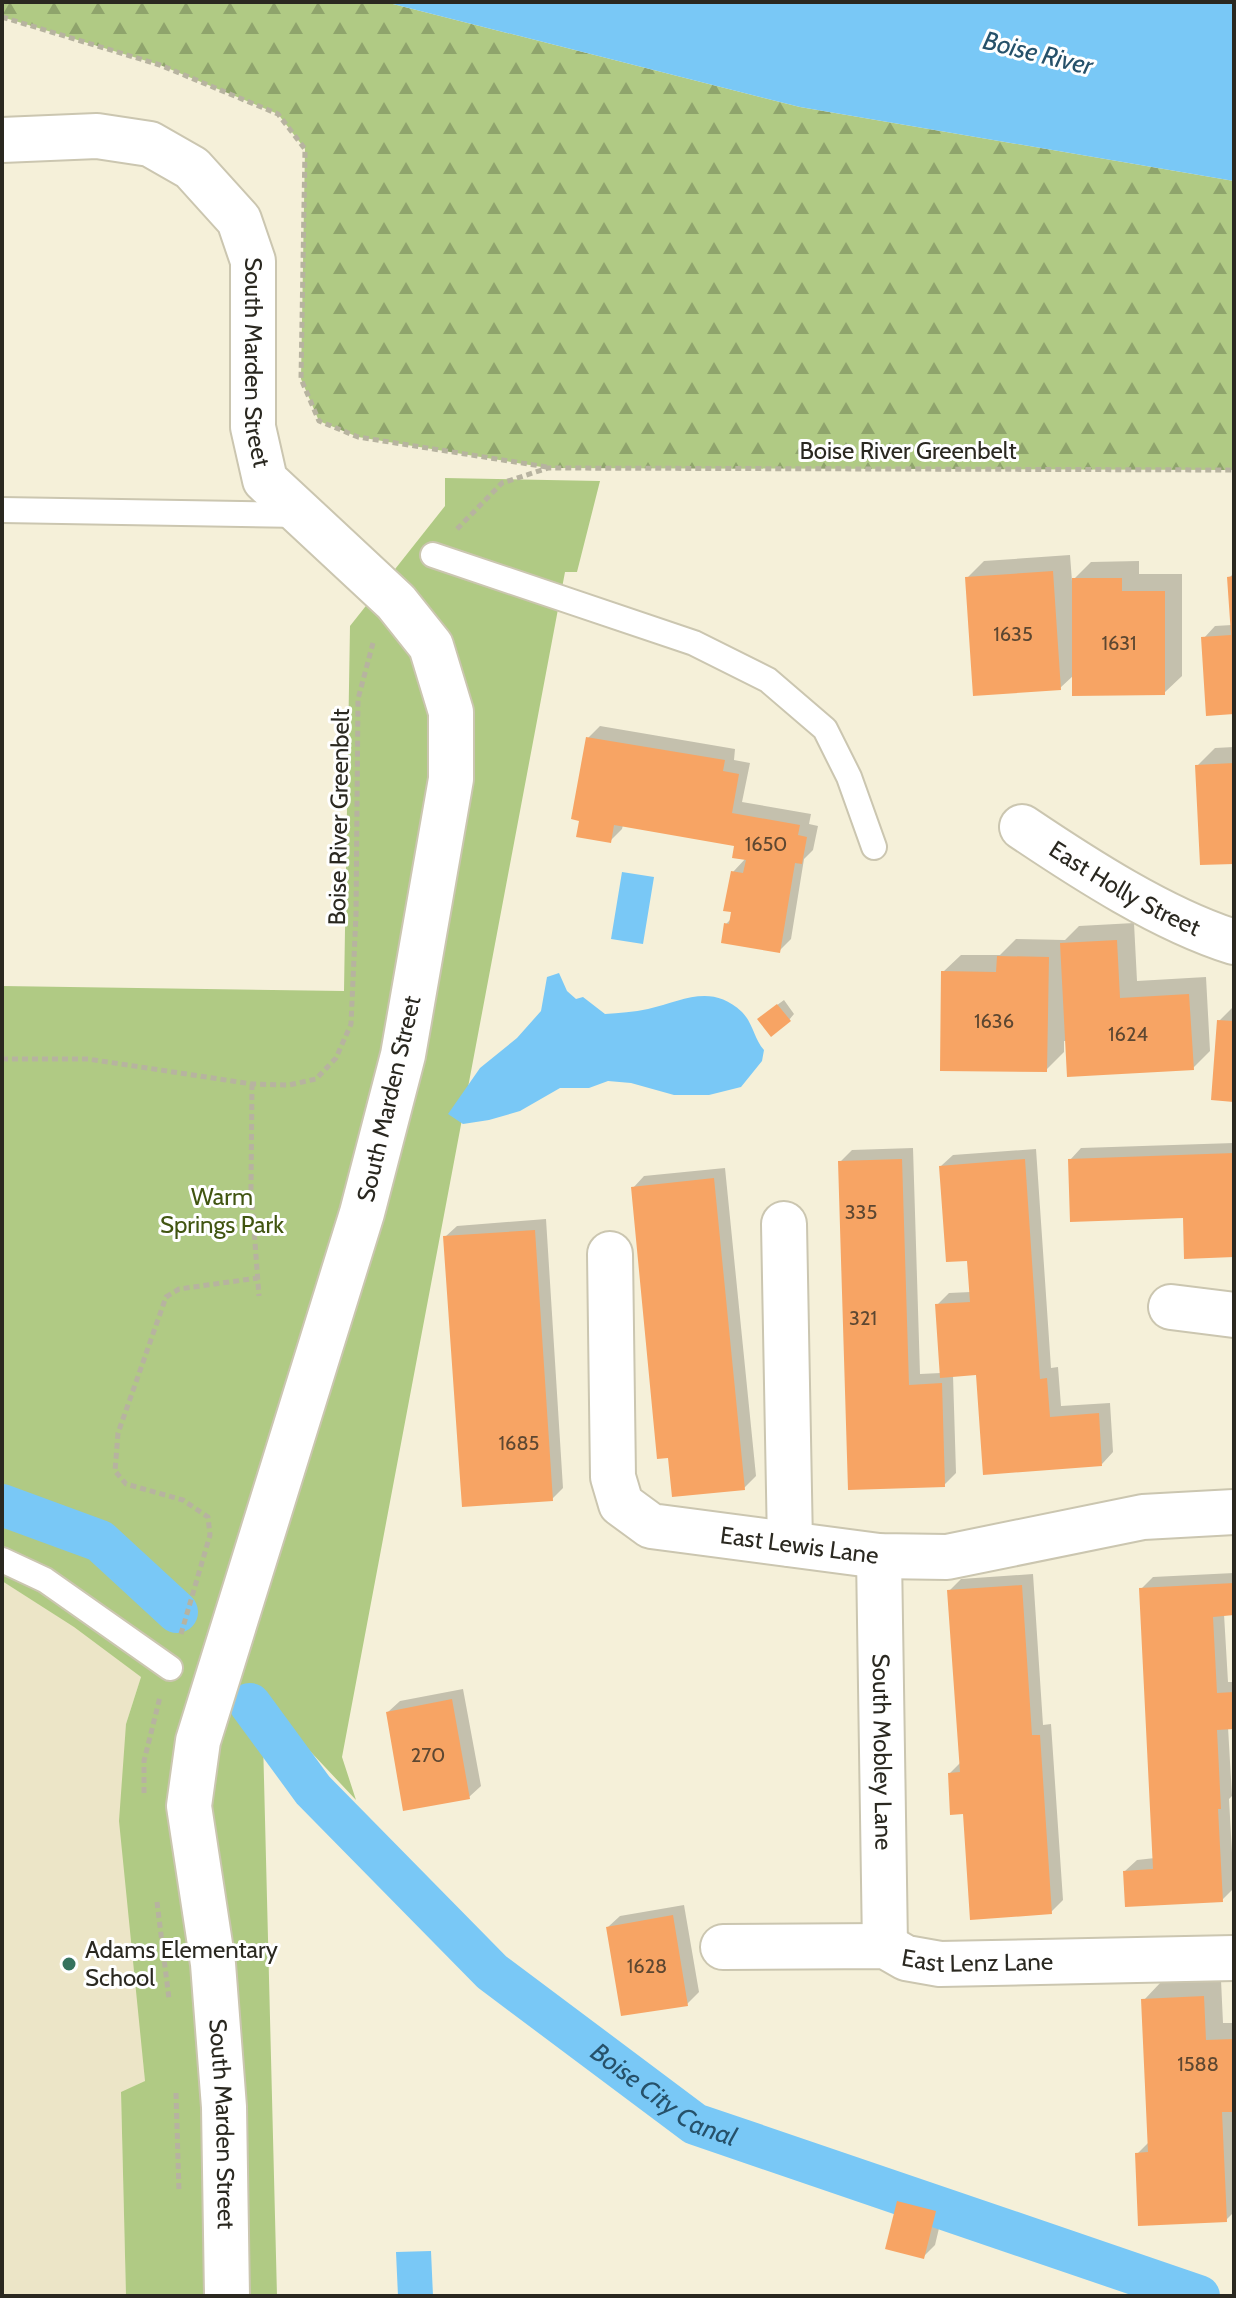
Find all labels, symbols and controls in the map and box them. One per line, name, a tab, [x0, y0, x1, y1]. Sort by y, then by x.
water label: Boise River	[980, 24, 1097, 82]
street label: South Marden Street	[239, 257, 277, 470]
street label: Boise River Greenbelt	[800, 436, 1017, 465]
house number: 1635	[993, 622, 1033, 646]
house number: 1631	[1101, 631, 1137, 655]
street label: Boise River Greenbelt	[322, 708, 355, 926]
house number: 1650	[745, 832, 787, 856]
street label: East Holly Street	[1044, 834, 1205, 942]
street label: South Marden Street	[351, 993, 426, 1205]
house number: 1636	[974, 1009, 1014, 1033]
house number: 1624	[1108, 1022, 1148, 1046]
park label: Warm Springs Park	[160, 1182, 284, 1239]
house number: 335	[845, 1200, 877, 1224]
house number: 321	[849, 1306, 877, 1330]
house number: 1685	[499, 1431, 539, 1455]
street label: East Lewis Lane	[718, 1520, 880, 1570]
street label: South Mobley Lane	[867, 1653, 899, 1850]
house number: 270	[411, 1743, 445, 1767]
place label: Adams Elementary School	[85, 1935, 278, 1992]
street label: East Lenz Lane	[900, 1943, 1053, 1978]
house number: 1628	[627, 1954, 667, 1978]
marker: Adams Elementary School	[60, 1955, 78, 1973]
street label: South Marden Street	[203, 2018, 241, 2229]
water label: Boise City Canal	[585, 2036, 741, 2153]
house number: 1588	[1177, 2052, 1219, 2076]

